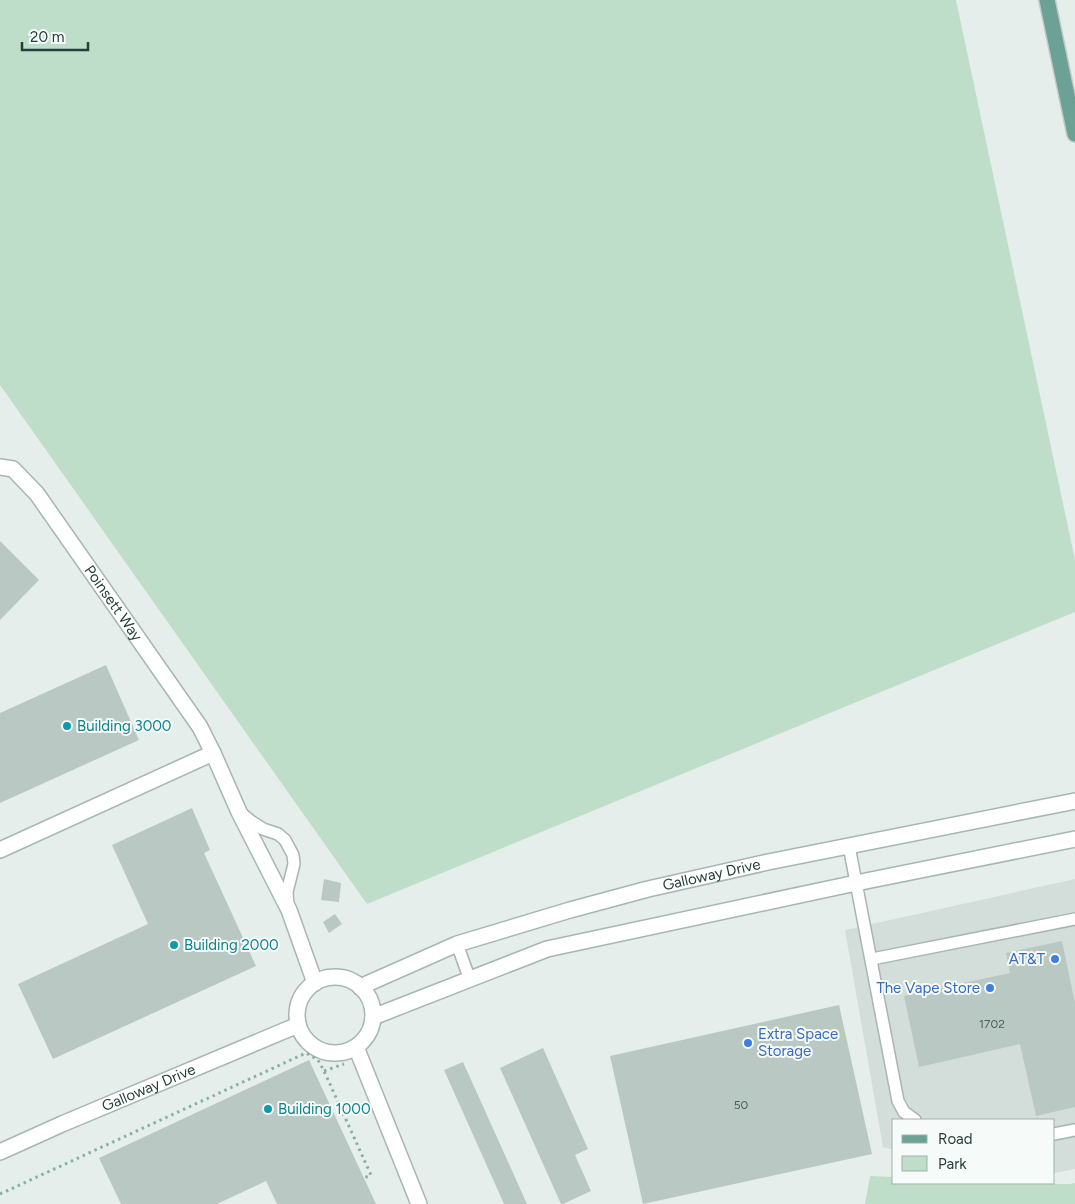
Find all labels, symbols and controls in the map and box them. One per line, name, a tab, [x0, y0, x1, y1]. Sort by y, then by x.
scale bar	[22, 20, 89, 52]
text: 20 m	[30, 28, 64, 46]
street label: Poinsett Way	[81, 562, 146, 645]
place label: Building 3000	[77, 717, 171, 735]
marker: Building 3000	[61, 720, 73, 732]
street label: Galloway Drive	[661, 855, 762, 894]
place label: Building 2000	[184, 936, 279, 954]
marker: Building 2000	[168, 939, 180, 951]
place label: AT&T	[1009, 950, 1046, 968]
marker: AT&T	[1049, 953, 1061, 965]
place label: The Vape Store	[876, 979, 980, 997]
marker: The Vape Store	[984, 982, 996, 994]
house number: 1702	[979, 1017, 1005, 1031]
place label: Extra Space Storage	[758, 1025, 838, 1060]
marker: Extra Space Storage	[742, 1037, 754, 1049]
street label: Galloway Drive	[99, 1060, 198, 1115]
house number: 50	[734, 1098, 749, 1112]
place label: Building 1000	[278, 1100, 371, 1118]
marker: Building 1000	[262, 1103, 274, 1115]
legend	[892, 1119, 1055, 1184]
text: Road	[938, 1130, 973, 1148]
text: Park	[938, 1155, 967, 1173]

